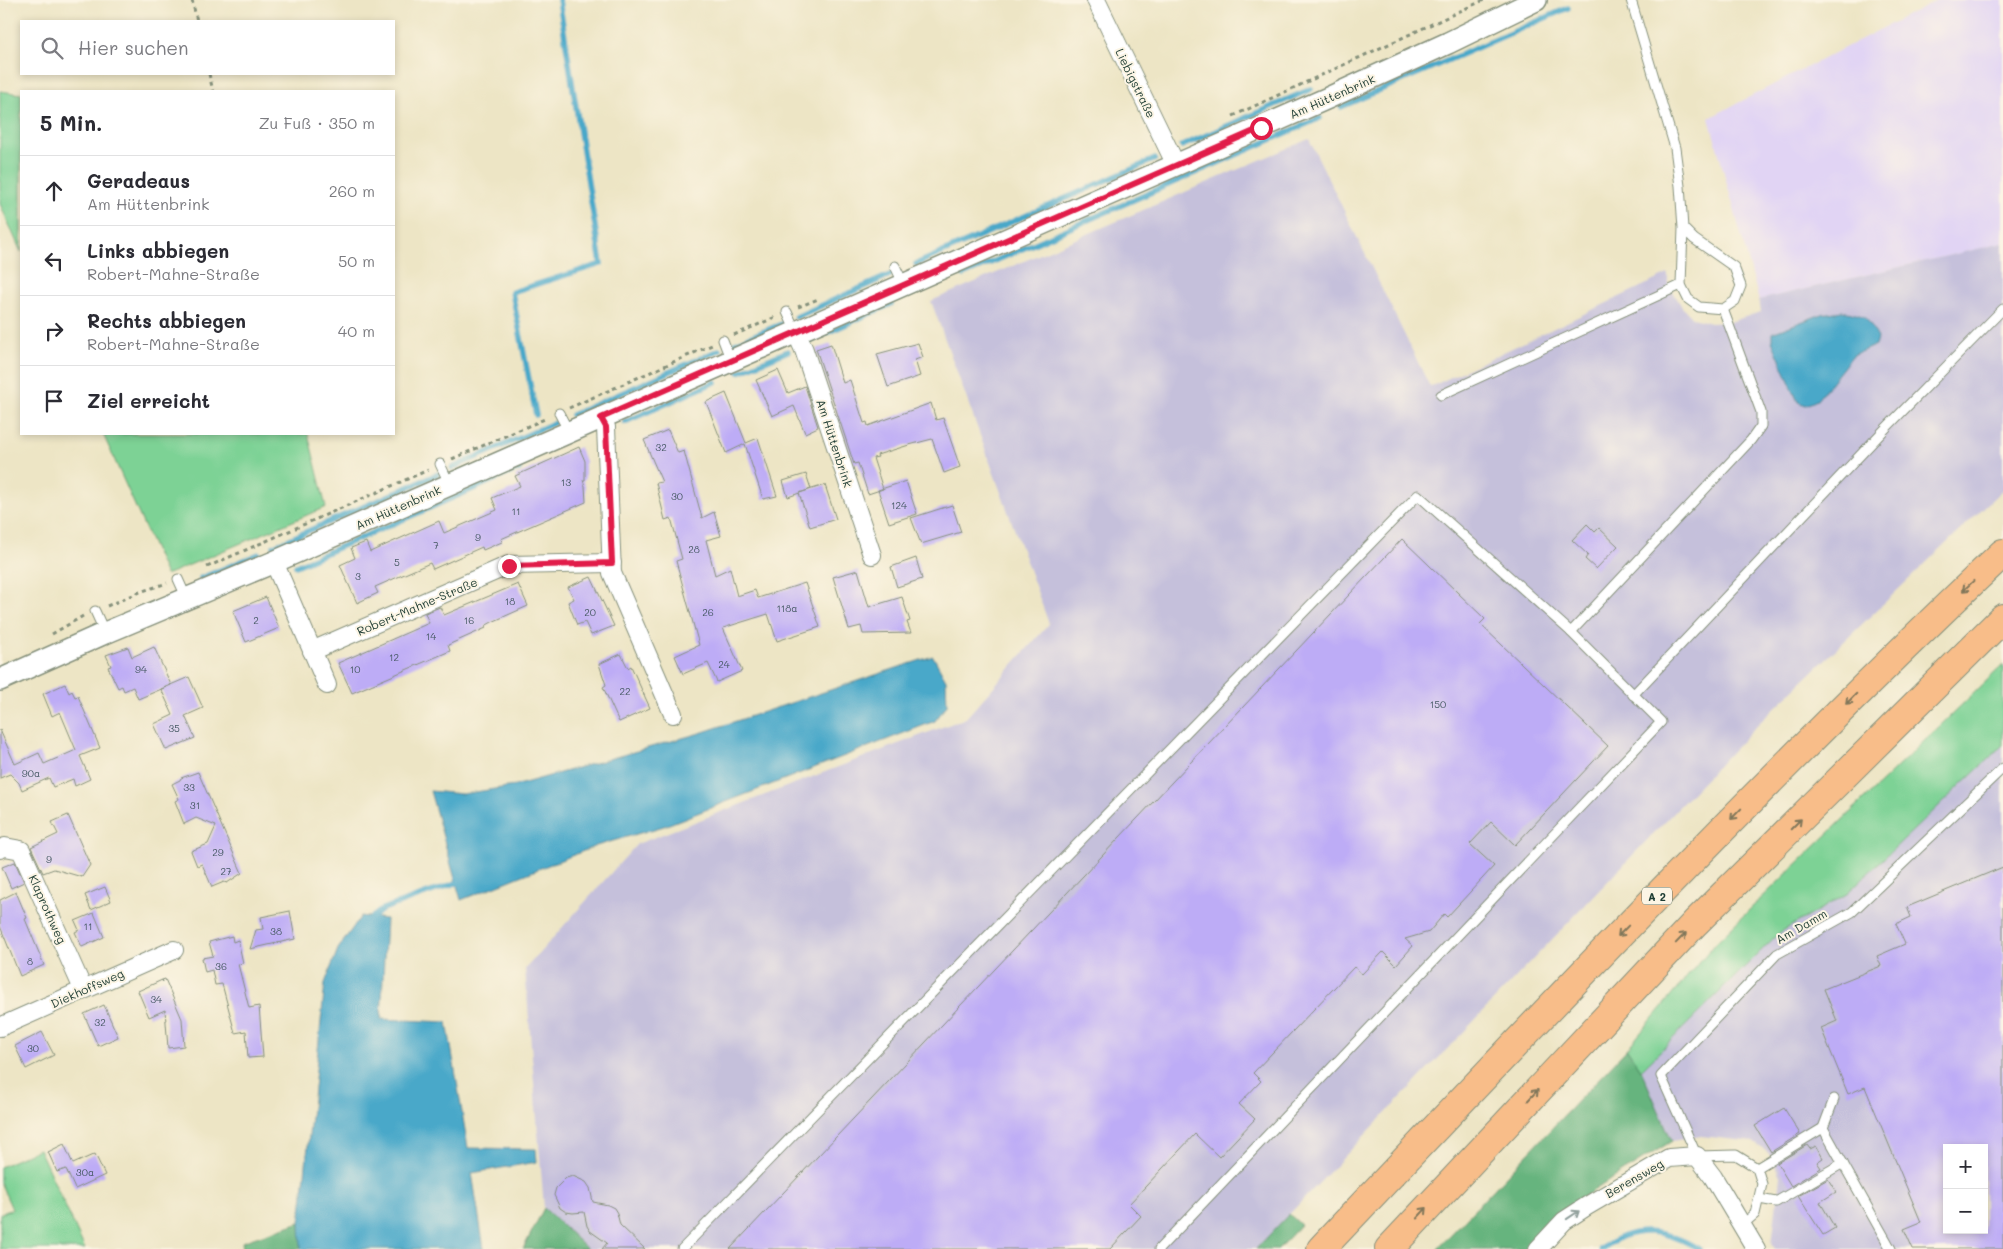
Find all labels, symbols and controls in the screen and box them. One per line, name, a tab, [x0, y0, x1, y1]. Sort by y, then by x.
search box	[20, 20, 395, 75]
icon: search	[38, 34, 66, 62]
text: Hier suchen	[78, 35, 189, 60]
street label: Liebigstraße	[1112, 46, 1160, 120]
street label: Am Hüttenbrink	[1287, 70, 1377, 122]
text: 5 Min.	[40, 109, 102, 136]
text: Zu Fuß · 350 m	[259, 112, 375, 133]
route start	[1250, 117, 1273, 140]
text: Geradeaus	[87, 168, 190, 193]
icon: ahead	[40, 177, 68, 205]
text: 260 m	[329, 180, 375, 201]
text: Am Hüttenbrink	[87, 193, 209, 214]
text: Links abbiegen	[87, 238, 229, 263]
icon: left	[40, 247, 68, 275]
text: 50 m	[338, 250, 375, 271]
text: Robert-Mahne-Straße	[87, 263, 260, 284]
text: Rechts abbiegen	[87, 308, 246, 333]
icon: right	[40, 317, 68, 345]
text: 40 m	[338, 320, 375, 341]
text: Robert-Mahne-Straße	[87, 333, 260, 354]
icon: arrive	[40, 387, 68, 415]
text: Ziel erreicht	[87, 388, 210, 413]
street label: Am Hüttenbrink	[813, 397, 857, 489]
house number: 32	[655, 440, 667, 454]
house number: 13	[561, 475, 571, 489]
street label: Am Hüttenbrink	[353, 481, 443, 533]
house number: 30	[671, 489, 683, 503]
house number: 124	[891, 498, 907, 512]
house number: 11	[512, 504, 520, 518]
house number: 9	[475, 530, 481, 544]
house number: 7	[433, 538, 439, 552]
house number: 28	[688, 542, 700, 556]
house number: 5	[394, 555, 400, 569]
route end	[498, 555, 521, 578]
house number: 3	[355, 569, 361, 583]
street label: Robert-Mahne-Straße	[354, 573, 480, 639]
one-way arrow	[1961, 580, 1974, 592]
house number: 18	[505, 594, 515, 608]
house number: 118a	[776, 601, 798, 615]
house number: 20	[584, 605, 596, 619]
house number: 26	[702, 605, 714, 619]
house number: 2	[253, 613, 259, 627]
house number: 16	[464, 613, 474, 627]
house number: 14	[426, 629, 436, 643]
house number: 12	[389, 650, 399, 664]
house number: 24	[718, 657, 730, 671]
house number: 94	[135, 662, 147, 676]
house number: 10	[350, 662, 360, 676]
house number: 22	[619, 684, 631, 698]
one-way arrow	[1845, 693, 1857, 706]
house number: 150	[1430, 697, 1446, 711]
house number: 35	[168, 721, 180, 735]
house number: 90a	[22, 766, 40, 780]
house number: 33	[183, 780, 195, 794]
house number: 31	[190, 798, 200, 812]
one-way arrow	[1730, 808, 1742, 821]
one-way arrow	[1790, 817, 1802, 830]
house number: 29	[212, 845, 224, 859]
house number: 9	[46, 852, 52, 866]
house number: 27	[220, 864, 232, 878]
street label: Klaprothweg	[26, 872, 70, 946]
road number: A 2	[1642, 888, 1672, 904]
street label: Am Damm	[1773, 905, 1829, 947]
house number: 11	[84, 919, 92, 933]
house number: 38	[270, 924, 282, 938]
one-way arrow	[1617, 925, 1629, 937]
one-way arrow	[1675, 932, 1687, 944]
house number: 8	[27, 954, 33, 968]
house number: 36	[215, 959, 227, 973]
street label: Diekhoffsweg	[48, 965, 126, 1011]
house number: 34	[150, 992, 162, 1006]
house number: 32	[94, 1015, 106, 1029]
house number: 30	[27, 1041, 39, 1055]
one-way arrow	[1527, 1088, 1539, 1101]
map controls	[1943, 1144, 1988, 1234]
button: +	[1943, 1144, 1988, 1189]
street label: Berensweg	[1602, 1155, 1666, 1201]
house number: 30a	[76, 1165, 94, 1179]
button: −	[1943, 1189, 1988, 1234]
one-way arrow	[1416, 1207, 1428, 1220]
one-way arrow	[1566, 1210, 1580, 1220]

